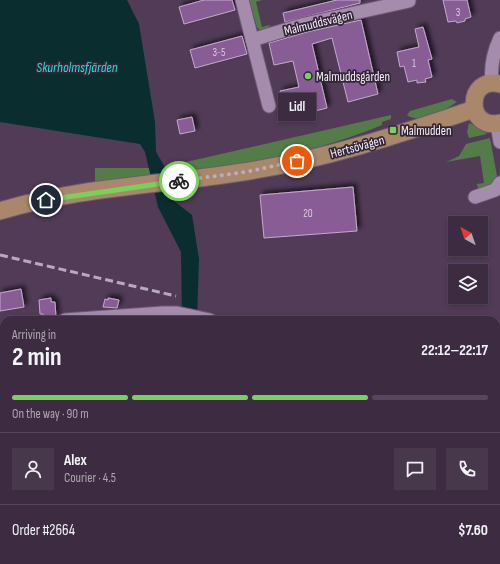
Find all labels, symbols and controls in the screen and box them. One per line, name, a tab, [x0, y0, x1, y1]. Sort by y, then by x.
house number: 3	[456, 6, 461, 19]
street label: Malmuddsvägen	[282, 7, 354, 39]
house number: 3-5	[212, 46, 226, 59]
house number: 1	[412, 57, 416, 70]
water label: Skurholmsfjärden	[36, 59, 118, 76]
place label: Malmuddsgården	[316, 69, 390, 85]
marker: Malmuddsgården	[303, 71, 313, 81]
callout: Lidl	[278, 93, 316, 121]
text: Lidl	[289, 99, 305, 115]
place label: Malmudden	[401, 123, 452, 139]
marker: Malmudden	[388, 125, 398, 135]
street label: Hertsövägen	[328, 132, 386, 162]
pin	[280, 144, 314, 178]
icon: bag	[286, 150, 308, 172]
courier	[159, 161, 199, 201]
icon: bike	[168, 170, 190, 192]
pin	[29, 183, 63, 217]
icon: home	[35, 189, 57, 211]
house number: 20	[303, 207, 313, 220]
north arrow	[448, 216, 488, 256]
map controls	[448, 216, 488, 304]
button: layers	[448, 264, 488, 304]
text: Arriving in	[12, 327, 56, 343]
text: 22:12–22:17	[421, 341, 488, 360]
text: 2 min	[12, 342, 62, 373]
text: On the way · 90 m	[12, 406, 89, 422]
button: person	[12, 448, 54, 490]
button: chat	[394, 448, 436, 490]
button: phone	[446, 448, 488, 490]
text: Alex	[64, 451, 87, 470]
text: Courier · 4.5	[64, 470, 116, 486]
text: Order #2664	[12, 521, 75, 540]
text: $7.60	[458, 521, 488, 540]

